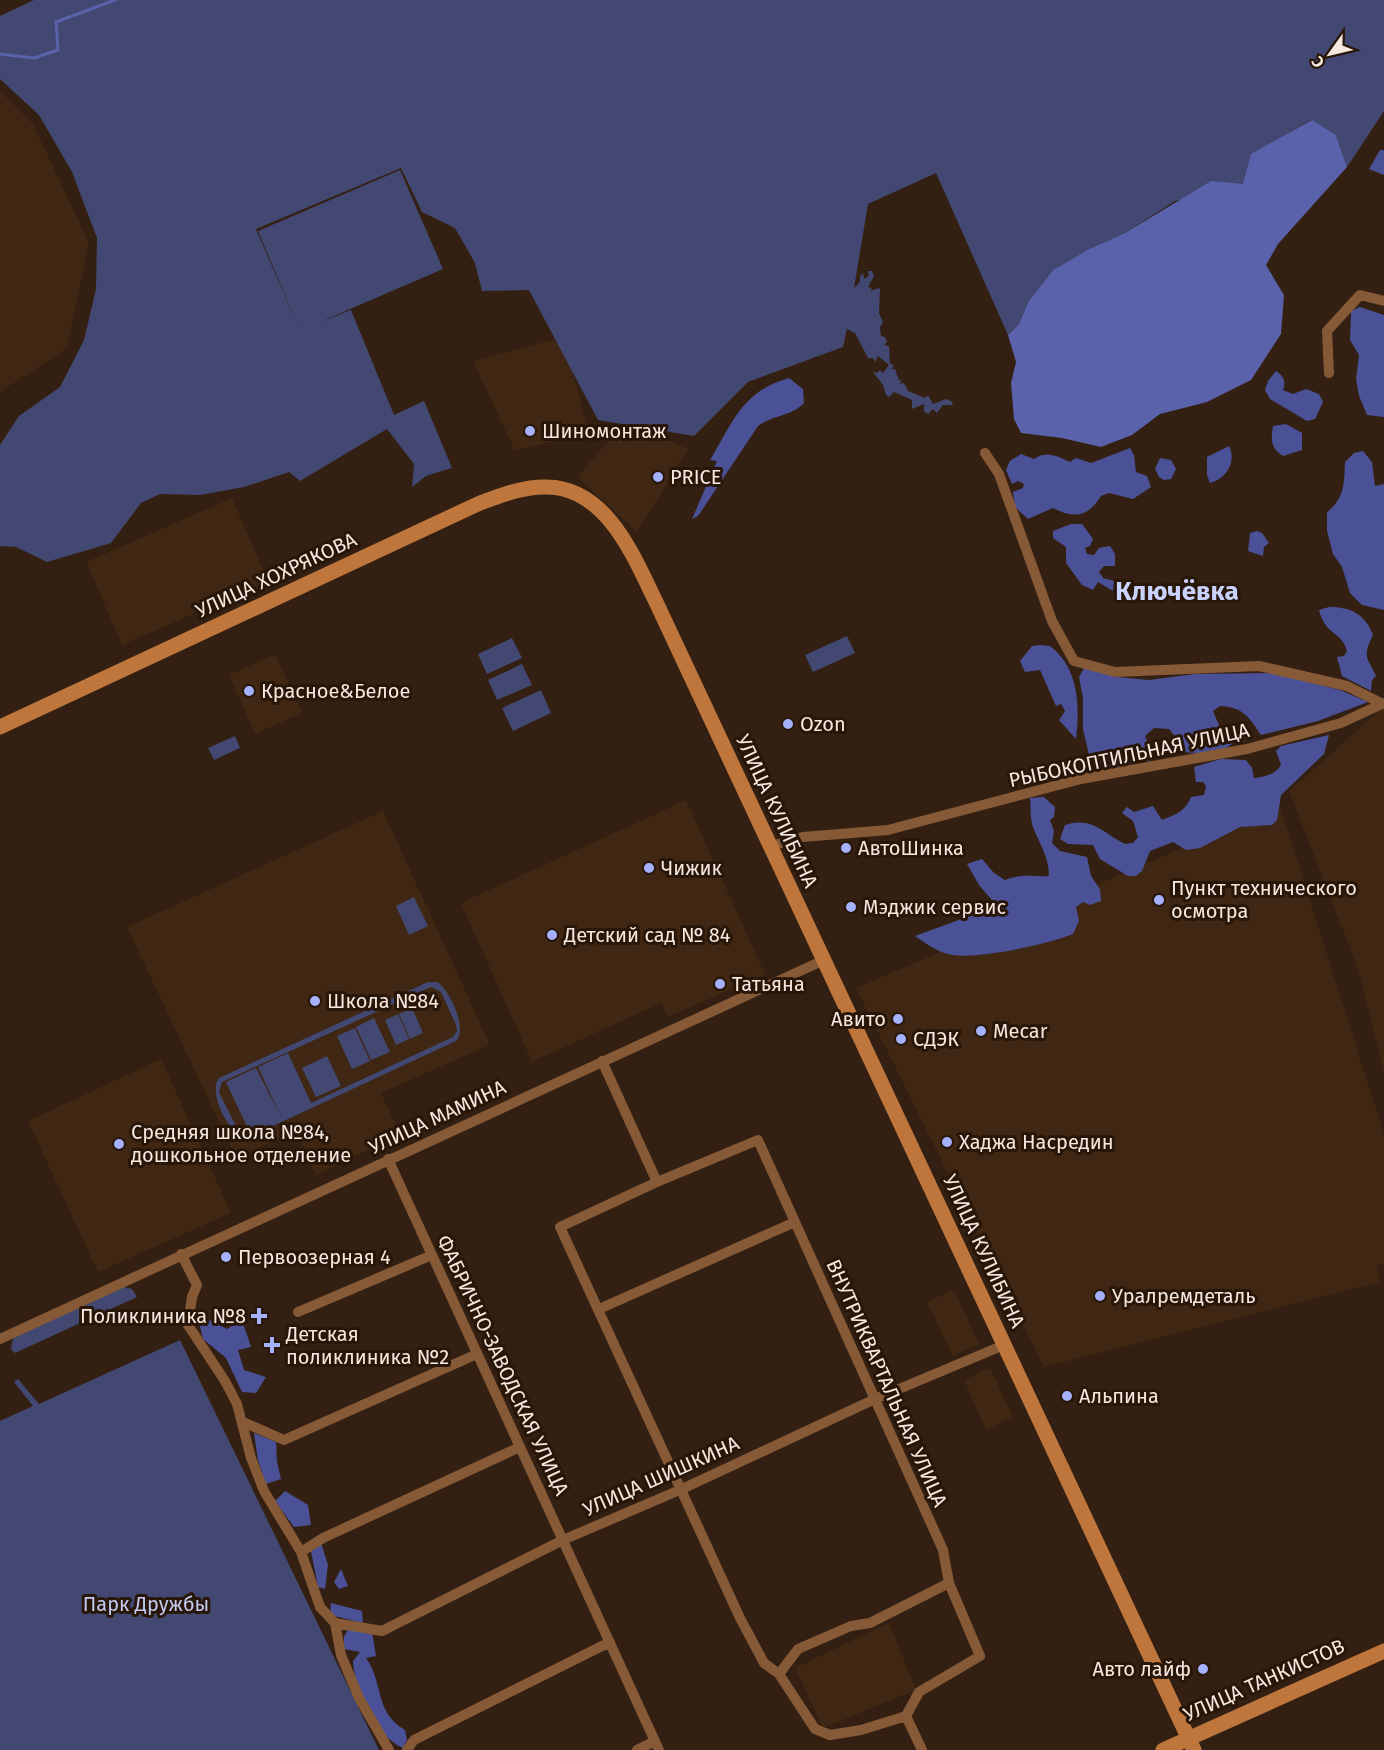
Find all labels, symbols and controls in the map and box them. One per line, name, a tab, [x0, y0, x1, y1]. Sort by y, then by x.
north arrow	[1300, 24, 1360, 84]
text: С	[1307, 52, 1328, 71]
place label: Шиномонтаж	[542, 419, 666, 443]
marker: Шиномонтаж	[523, 424, 537, 438]
place label: PRICE	[670, 465, 722, 489]
marker: PRICE	[651, 470, 665, 484]
street label: УЛИЦА ХОХРЯКОВА	[192, 527, 361, 623]
district label: Ключёвка	[1115, 576, 1239, 607]
place label: Красное&Белое	[261, 679, 410, 703]
marker: Красное&Белое	[242, 684, 256, 698]
place label: Ozon	[800, 712, 846, 736]
marker: Ozon	[781, 717, 795, 731]
street label: РЫБОКОПТИЛЬНАЯ УЛИЦА	[1007, 718, 1252, 792]
street label: УЛИЦА КУЛИБИНА	[731, 730, 823, 892]
place label: АвтоШинка	[858, 836, 964, 860]
marker: АвтоШинка	[839, 841, 853, 855]
place label: Чижик	[661, 856, 723, 880]
marker: Чижик	[642, 861, 656, 875]
place label: Пункт технического осмотра	[1171, 876, 1357, 923]
marker: Пункт технического осмотра	[1152, 893, 1166, 907]
place label: Мэджик сервис	[863, 895, 1006, 919]
marker: Мэджик сервис	[844, 900, 858, 914]
place label: Детский сад № 84	[563, 923, 731, 947]
marker: Детский сад № 84	[545, 928, 559, 942]
place label: Татьяна	[732, 972, 805, 996]
marker: Татьяна	[713, 977, 727, 991]
place label: Школа №84	[327, 989, 439, 1013]
marker: Школа №84	[308, 994, 322, 1008]
place label: Авито	[831, 1007, 886, 1031]
marker: Авито	[891, 1012, 905, 1026]
place label: Mecar	[993, 1019, 1048, 1043]
marker: Mecar	[974, 1024, 988, 1038]
place label: СДЭК	[913, 1027, 959, 1051]
marker: СДЭК	[894, 1032, 908, 1046]
street label: УЛИЦА МАМИНА	[365, 1075, 510, 1159]
place label: Средняя школа №84, дошкольное отделение	[131, 1120, 351, 1167]
place label: Хаджа Насредин	[959, 1130, 1114, 1154]
marker: Хаджа Насредин	[940, 1135, 954, 1149]
marker: Средняя школа №84, дошкольное отделение	[112, 1137, 126, 1151]
street label: УЛИЦА КУЛИБИНА	[938, 1170, 1030, 1332]
street label: ФАБРИЧНО-ЗАВОДСКАЯ УЛИЦА	[432, 1231, 574, 1499]
place label: Первоозерная 4	[238, 1245, 391, 1269]
marker: Первоозерная 4	[219, 1250, 233, 1264]
street label: ВНУТРИКВАРТАЛЬНАЯ УЛИЦА	[821, 1255, 953, 1511]
place label: Уралремдеталь	[1112, 1284, 1256, 1308]
marker: Уралремдеталь	[1093, 1289, 1107, 1303]
place label: Поликлиника №8	[80, 1304, 246, 1328]
marker: Поликлиника №8	[250, 1307, 268, 1325]
place label: Детская поликлиника №2	[285, 1322, 449, 1369]
marker: Детская поликлиника №2	[263, 1336, 281, 1354]
place label: Альпина	[1079, 1384, 1159, 1408]
marker: Альпина	[1060, 1389, 1074, 1403]
street label: УЛИЦА ШИШКИНА	[579, 1431, 743, 1521]
park label: Парк Дружбы	[83, 1592, 209, 1616]
street label: УЛИЦА ТАНКИСТОВ	[1180, 1634, 1348, 1726]
place label: Авто лайф	[1092, 1657, 1191, 1681]
marker: Авто лайф	[1196, 1662, 1210, 1676]

